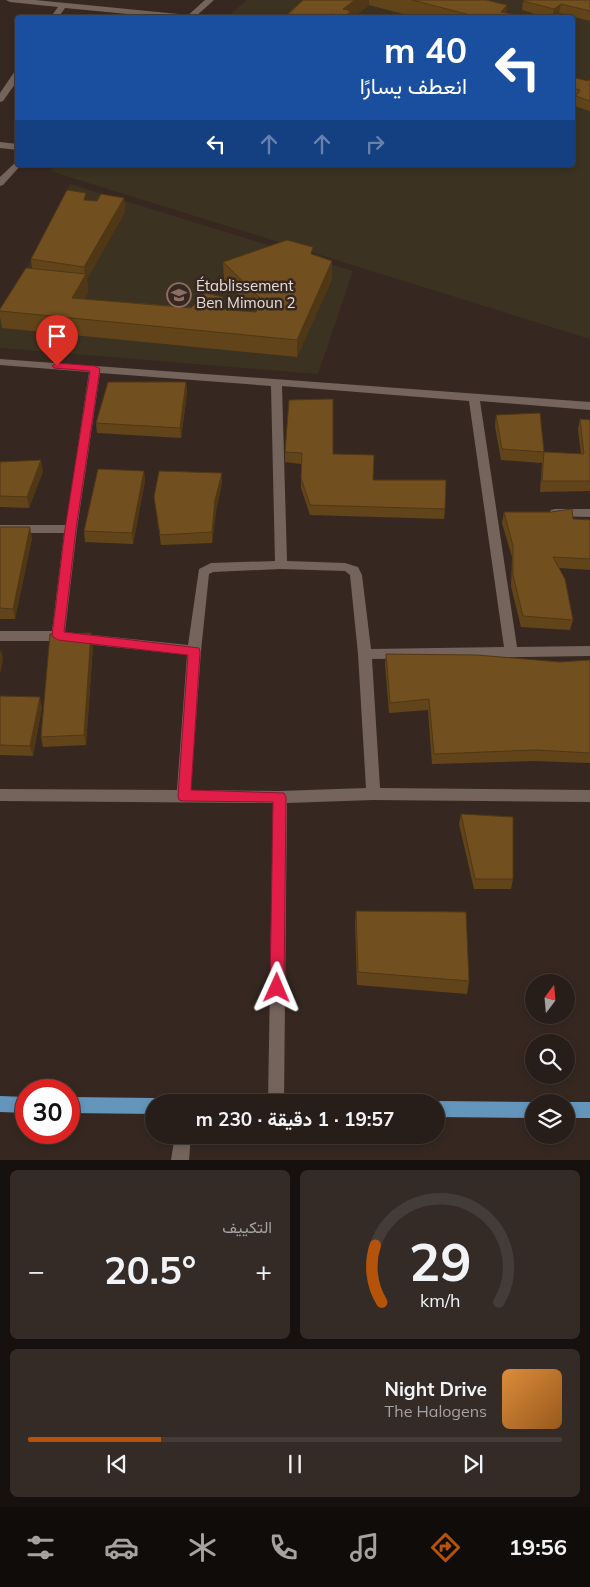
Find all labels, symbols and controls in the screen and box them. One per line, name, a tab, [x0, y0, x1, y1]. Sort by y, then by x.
text: 40 m	[384, 28, 467, 72]
icon: left	[485, 35, 550, 100]
text: انعطف يسارًا	[360, 72, 467, 100]
icon: left	[202, 130, 230, 158]
icon: ahead	[255, 130, 283, 158]
icon: ahead	[308, 130, 336, 158]
icon: right	[361, 130, 389, 158]
place label: Établissement Ben Mimoun 2	[196, 276, 296, 312]
school or university icon: Établissement Ben Mimoun 2	[166, 282, 192, 308]
pin	[36, 315, 78, 366]
icon: arrive	[43, 322, 71, 350]
position arrow	[250, 961, 302, 1013]
north arrow	[525, 974, 575, 1024]
map controls	[525, 974, 575, 1144]
button: search	[525, 1034, 575, 1084]
speed limit sign: 30	[15, 1079, 80, 1144]
button: layers	[525, 1094, 575, 1144]
text: 19:57 · 1 دقيقة · 230 m	[196, 1107, 394, 1131]
text: التكييف	[222, 1217, 272, 1237]
text: 29	[409, 1229, 471, 1294]
text: 20.5°	[104, 1246, 196, 1294]
text: −	[28, 1253, 45, 1288]
text: +	[255, 1253, 272, 1288]
text: km/h	[420, 1289, 460, 1311]
text: Night Drive	[385, 1377, 487, 1401]
text: The Halogens	[385, 1401, 487, 1421]
icon: previous	[103, 1450, 131, 1478]
icon: pause	[281, 1450, 309, 1478]
icon: next	[459, 1450, 487, 1478]
icon: filters	[23, 1530, 58, 1565]
icon: car	[104, 1530, 139, 1565]
icon: climate	[185, 1530, 220, 1565]
icon: phone	[266, 1530, 301, 1565]
icon: music	[347, 1530, 382, 1565]
icon: directions	[428, 1530, 463, 1565]
text: 19:56	[509, 1533, 567, 1561]

